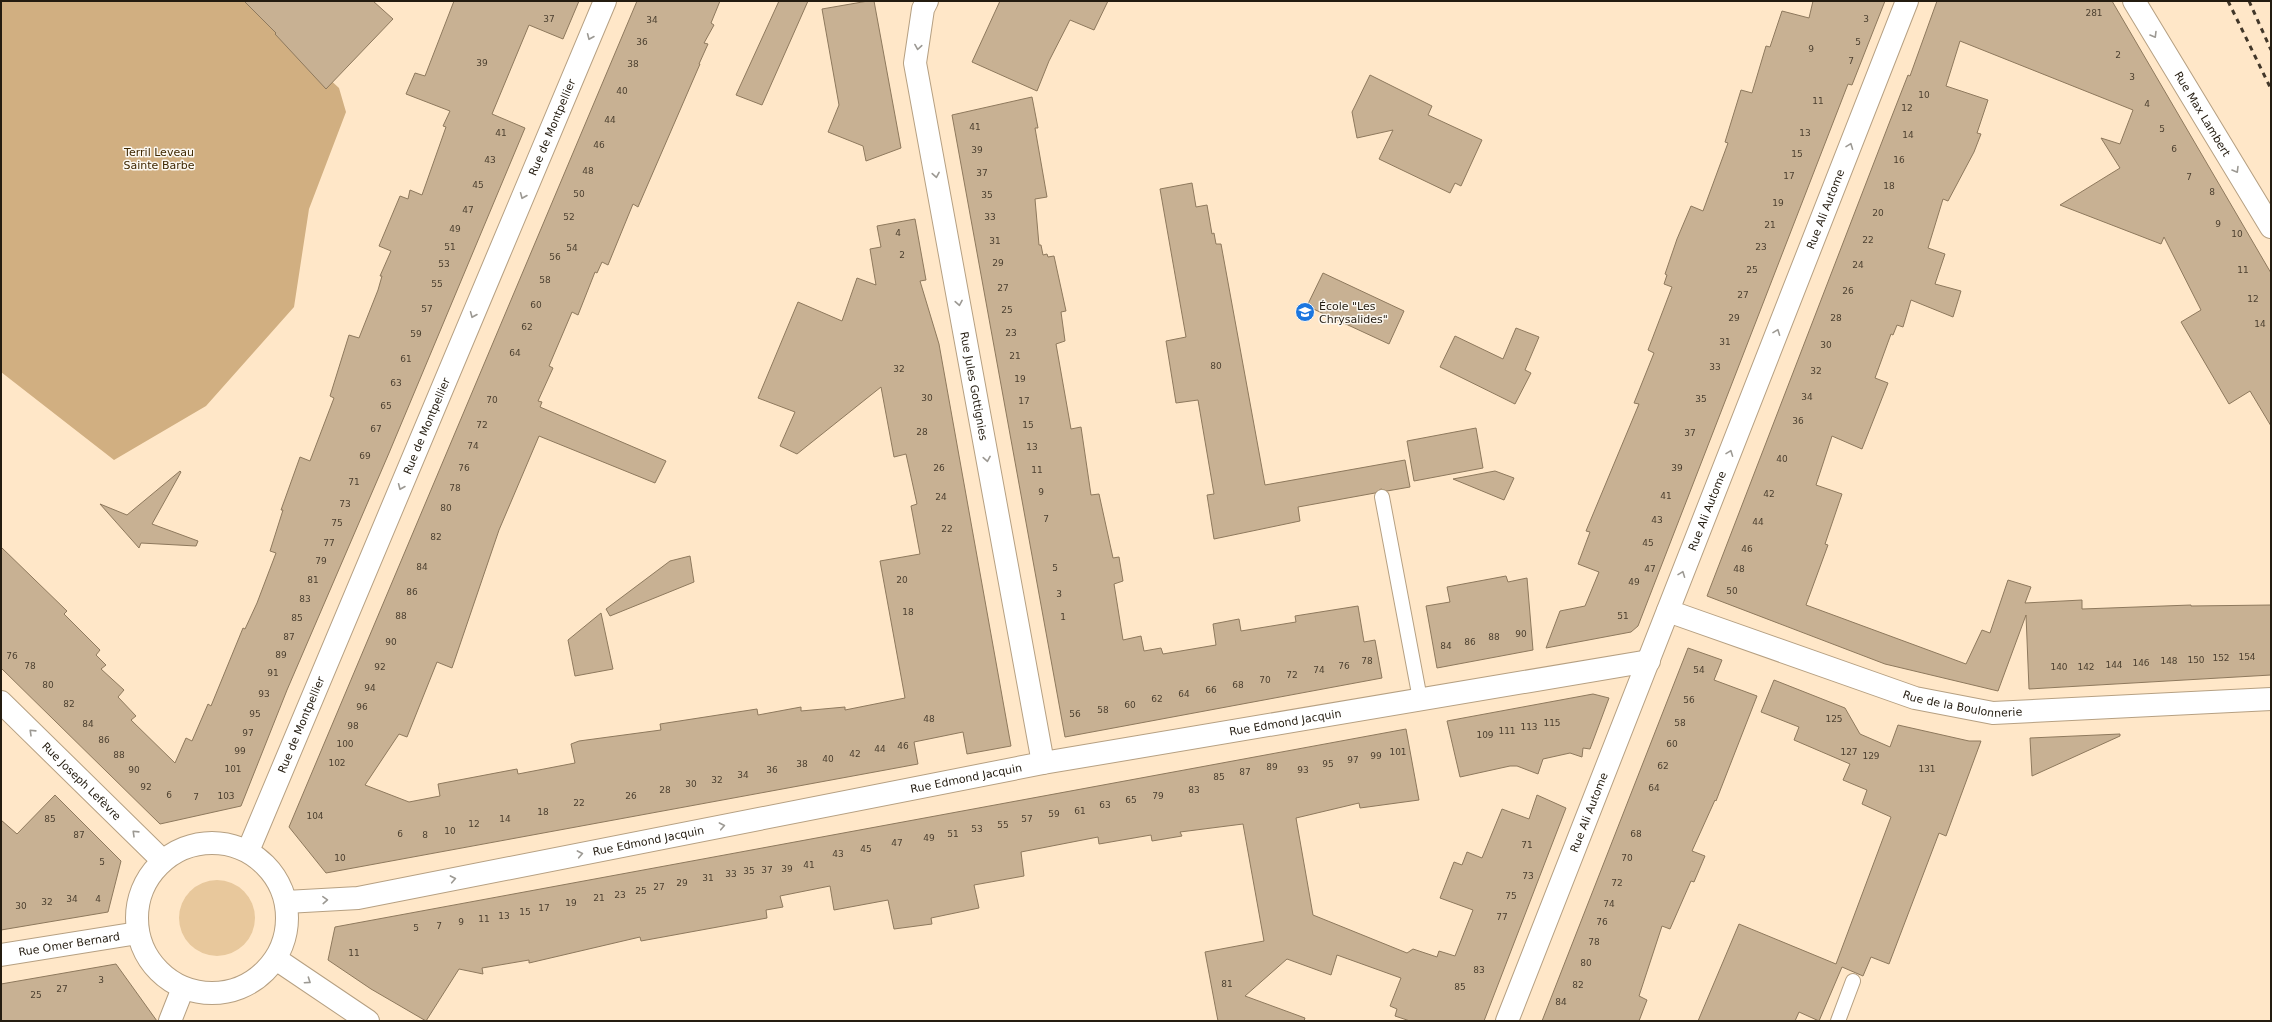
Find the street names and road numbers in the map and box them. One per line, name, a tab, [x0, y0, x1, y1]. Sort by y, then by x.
street label: Rue Max Lambert	[2172, 69, 2233, 159]
street label: Rue de Montpellier	[526, 77, 578, 177]
street label: Rue Ali Autome	[1804, 167, 1847, 251]
street label: Rue Jules Gottignies	[958, 331, 990, 442]
street label: Rue de Montpellier	[400, 375, 453, 476]
street label: Rue Ali Autome	[1686, 469, 1729, 553]
street label: Rue de Montpellier	[275, 674, 327, 775]
street label: Rue de la Boulonnerie	[1901, 688, 2023, 720]
street label: Rue Edmond Jacquin	[1228, 706, 1342, 738]
street label: Rue Joseph Lefèvre	[40, 740, 124, 823]
street label: Rue Edmond Jacquin	[909, 761, 1023, 795]
street label: Rue Ali Autome	[1567, 770, 1610, 854]
street label: Rue Edmond Jacquin	[591, 823, 705, 858]
street label: Rue Omer Bernard	[18, 930, 121, 959]

